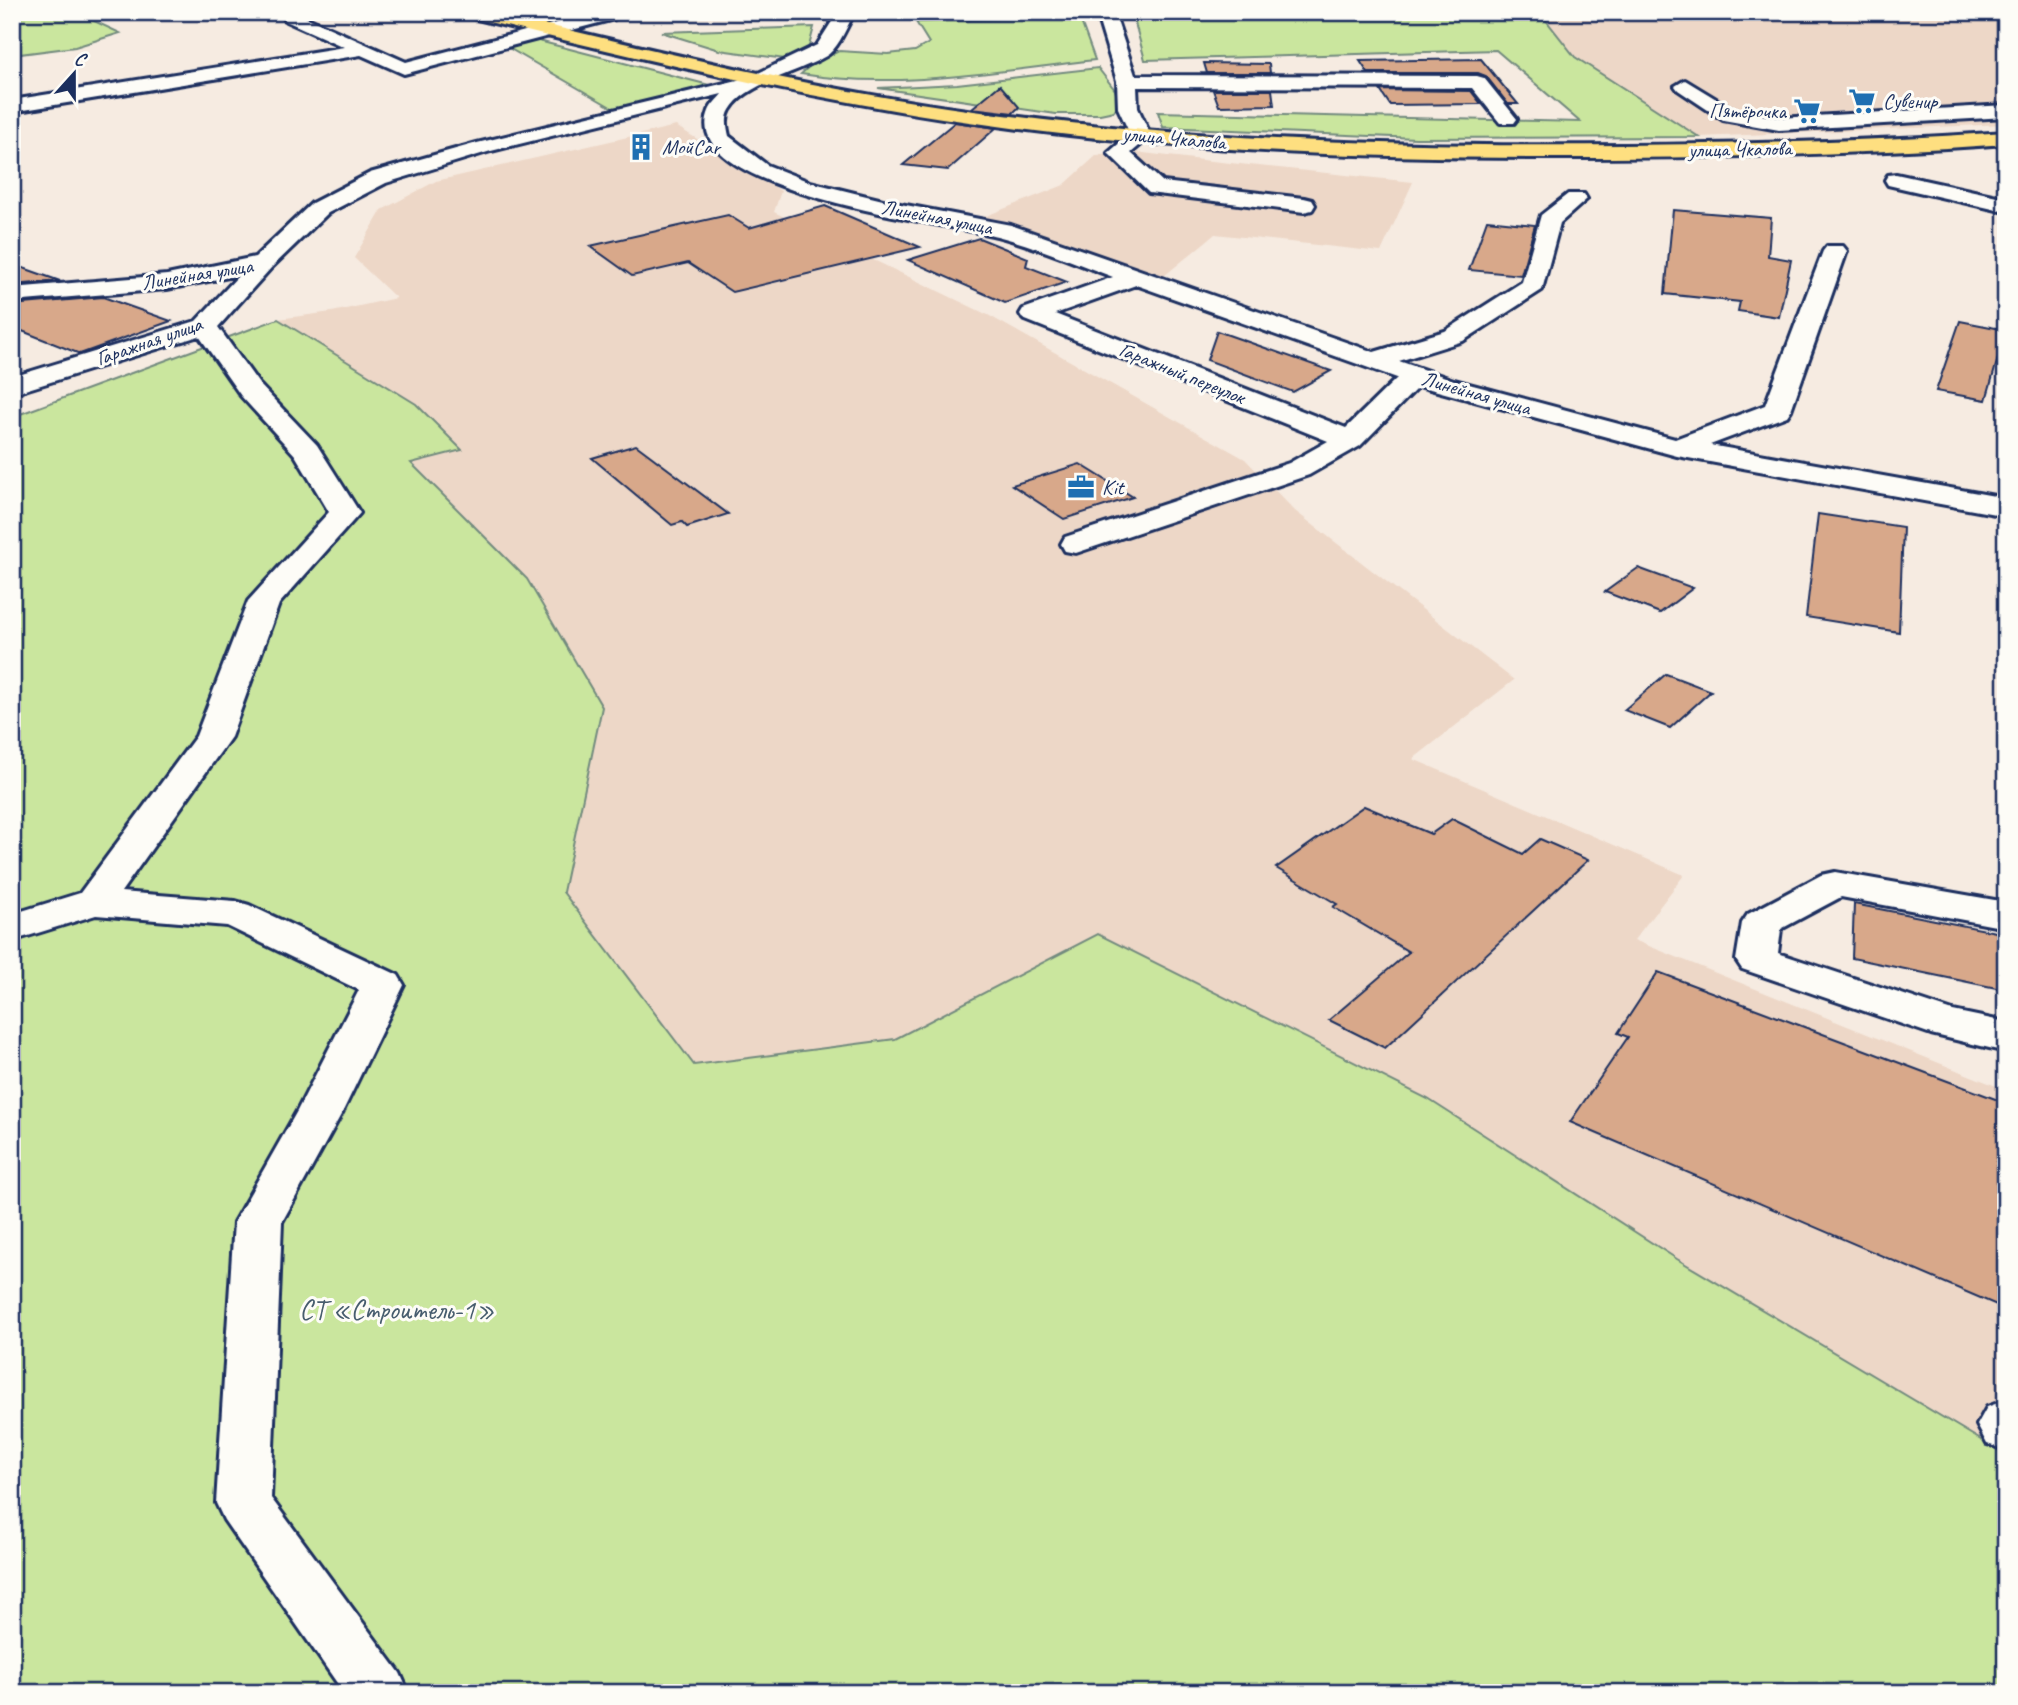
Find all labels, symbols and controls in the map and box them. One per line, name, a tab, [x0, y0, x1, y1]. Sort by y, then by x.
north arrow	[38, 38, 108, 108]
text: С	[71, 46, 91, 73]
supermarket icon: Сувенир	[1847, 86, 1877, 116]
place label: Сувенир	[1883, 88, 1939, 114]
supermarket icon: Пятёрочка	[1792, 96, 1822, 126]
place label: Пятёрочка	[1709, 98, 1788, 124]
street label: улица Чкалова	[1119, 120, 1229, 156]
building icon: МойCar	[626, 132, 656, 162]
place label: МойCar	[662, 134, 722, 160]
street label: улица Чкалова	[1686, 135, 1794, 163]
street label: Линейная улица	[879, 194, 996, 241]
street label: Линейная улица	[140, 252, 256, 296]
street label: Гаражная улица	[93, 310, 207, 371]
street label: Гаражный переулок	[1115, 336, 1251, 411]
street label: Линейная улица	[1419, 365, 1535, 421]
office icon: Kit	[1066, 472, 1096, 502]
place label: Kit	[1102, 474, 1126, 500]
park label: СТ «Строитель-1»	[299, 1292, 495, 1327]

